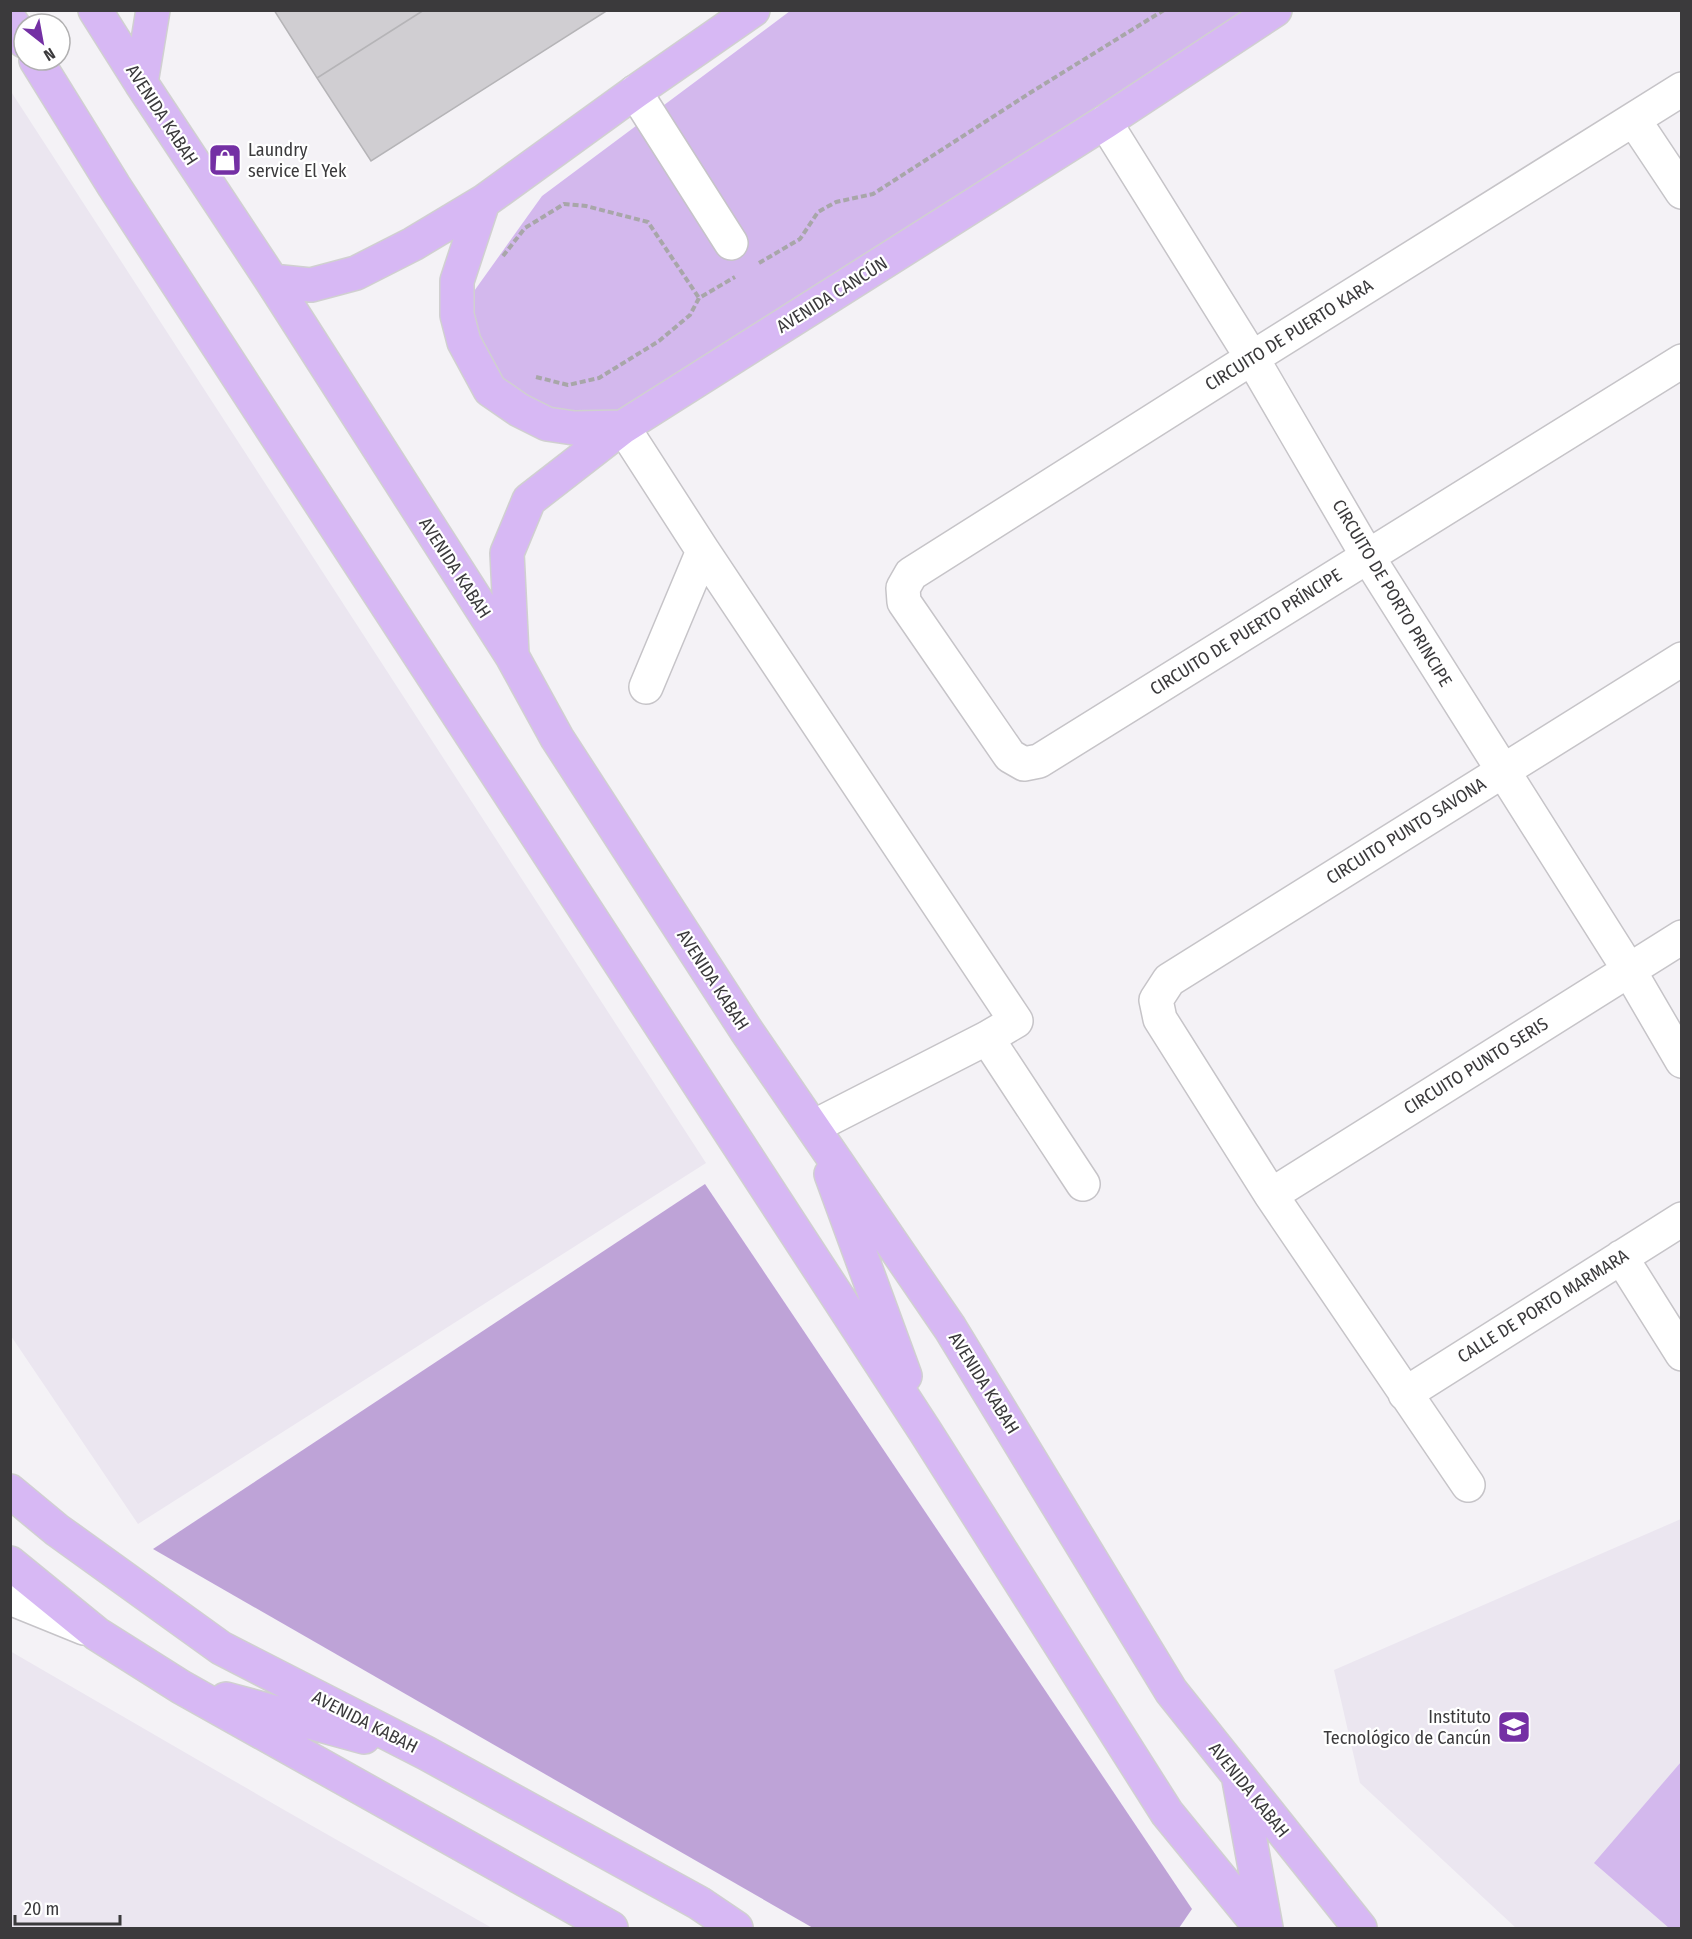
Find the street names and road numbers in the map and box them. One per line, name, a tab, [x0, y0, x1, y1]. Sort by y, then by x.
street label: AVENIDA KABAH	[121, 61, 203, 169]
street label: AVENIDA CANCÚN	[772, 251, 891, 338]
street label: CIRCUITO DE PUERTO KARA	[1201, 274, 1377, 396]
street label: CIRCUITO DE PORTO PRINCIPE	[1327, 496, 1457, 690]
street label: AVENIDA KABAH	[414, 514, 496, 622]
street label: CIRCUITO DE PUERTO PRÍNCIPE	[1146, 563, 1346, 700]
street label: CIRCUITO PUNTO SAVONA	[1322, 773, 1490, 889]
street label: AVENIDA KABAH	[672, 926, 754, 1034]
street label: CIRCUITO PUNTO SERIS	[1400, 1013, 1552, 1119]
street label: CALLE DE PORTO MARMARA	[1453, 1244, 1633, 1368]
street label: AVENIDA KABAH	[944, 1328, 1024, 1438]
street label: AVENIDA KABAH	[309, 1686, 421, 1758]
street label: AVENIDA KABAH	[1204, 1738, 1294, 1842]

